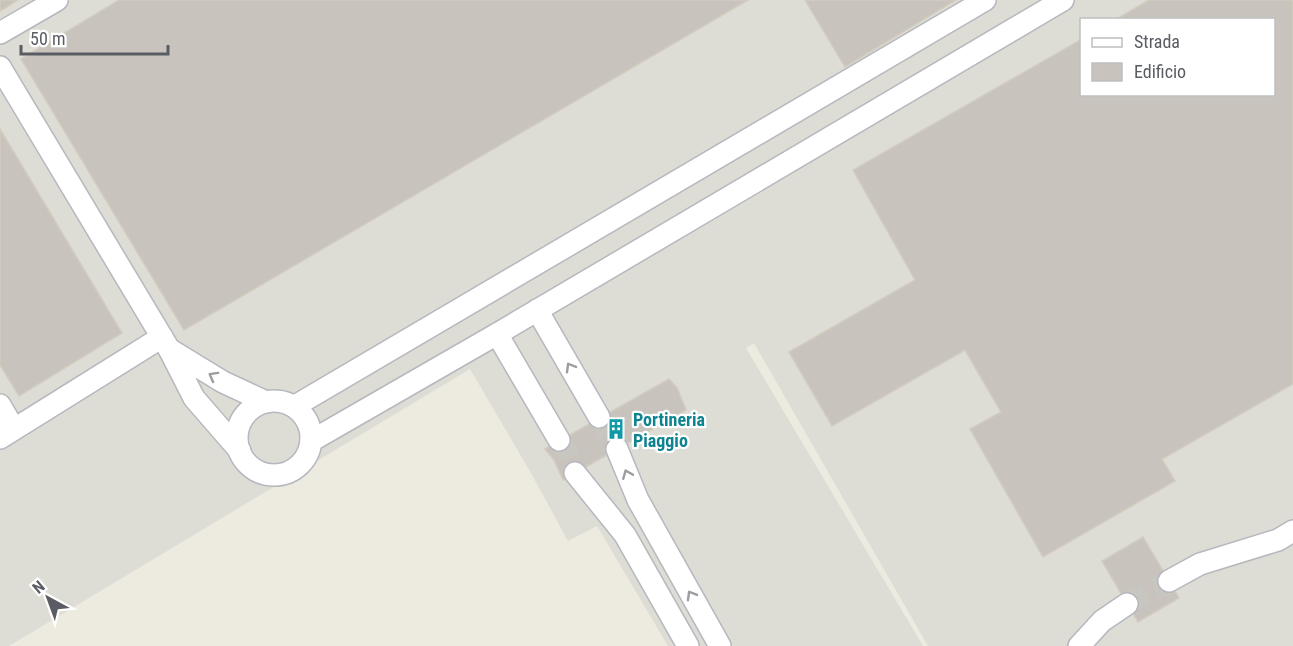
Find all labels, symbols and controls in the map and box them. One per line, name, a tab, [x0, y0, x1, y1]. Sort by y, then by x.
scale bar	[21, 18, 168, 56]
legend	[1080, 18, 1275, 96]
text: 50 m	[30, 28, 65, 49]
text: Strada	[1134, 31, 1180, 52]
text: Edificio	[1134, 61, 1186, 82]
one-way arrow	[566, 362, 578, 373]
one-way arrow	[209, 372, 220, 384]
place label: Portineria Piaggio	[633, 409, 705, 451]
building icon: Portineria Piaggio	[604, 417, 628, 441]
one-way arrow	[622, 470, 634, 481]
north arrow	[18, 568, 78, 628]
text: N	[29, 577, 48, 597]
one-way arrow	[687, 591, 698, 601]

